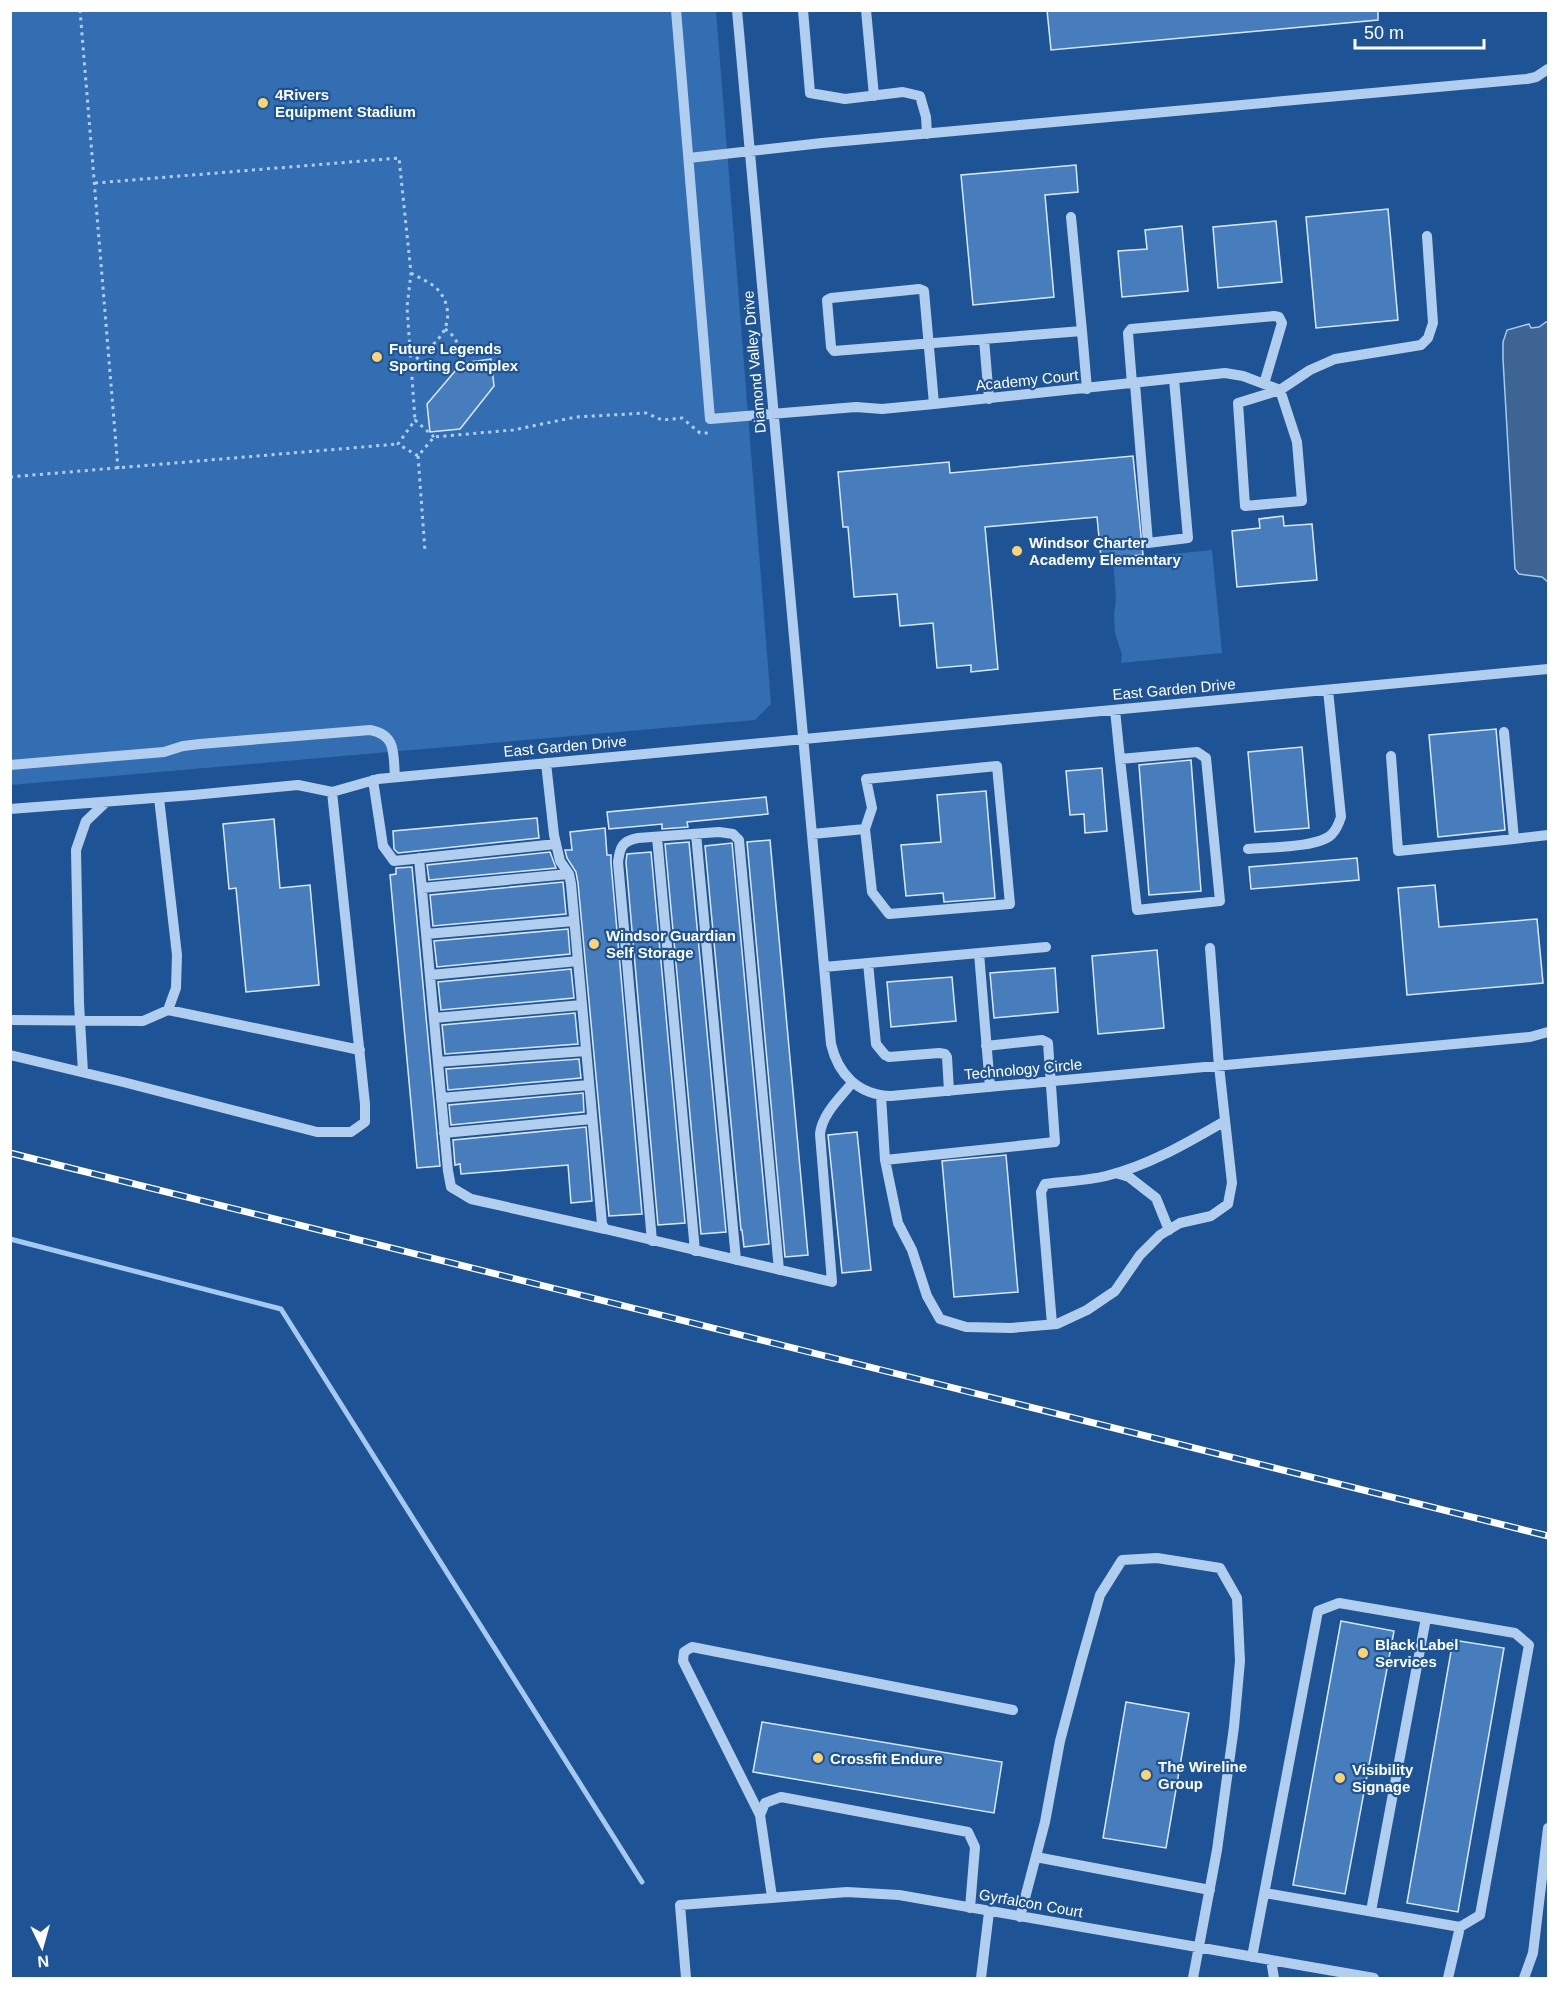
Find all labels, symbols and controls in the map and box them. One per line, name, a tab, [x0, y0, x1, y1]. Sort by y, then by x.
scale bar	[1355, 12, 1484, 50]
text: 50 m	[1364, 23, 1404, 43]
place label: 4Rivers Equipment Stadium	[275, 86, 416, 120]
marker: 4Rivers Equipment Stadium	[256, 96, 270, 110]
street label: Diamond Valley Drive	[739, 290, 769, 434]
place label: Future Legends Sporting Complex	[389, 340, 519, 374]
marker: Future Legends Sporting Complex	[370, 350, 384, 364]
street label: Academy Court	[975, 366, 1080, 394]
place label: Windsor Charter Academy Elementary	[1029, 534, 1181, 568]
marker: Windsor Charter Academy Elementary	[1010, 544, 1024, 558]
street label: East Garden Drive	[1112, 675, 1236, 703]
street label: East Garden Drive	[503, 732, 627, 760]
place label: Windsor Guardian Self Storage	[606, 927, 736, 961]
marker: Windsor Guardian Self Storage	[587, 937, 601, 951]
street label: Technology Circle	[963, 1055, 1083, 1083]
place label: Black Label Services	[1375, 1636, 1458, 1670]
marker: Black Label Services	[1356, 1646, 1370, 1660]
place label: Crossfit Endure	[830, 1750, 943, 1767]
marker: Crossfit Endure	[811, 1751, 825, 1765]
place label: The Wireline Group	[1158, 1758, 1247, 1792]
place label: Visibility Signage	[1352, 1761, 1414, 1795]
marker: The Wireline Group	[1139, 1768, 1153, 1782]
marker: Visibility Signage	[1333, 1771, 1347, 1785]
street label: Gyrfalcon Court	[978, 1886, 1085, 1921]
north arrow	[12, 1917, 72, 1977]
text: N	[37, 1952, 50, 1970]

